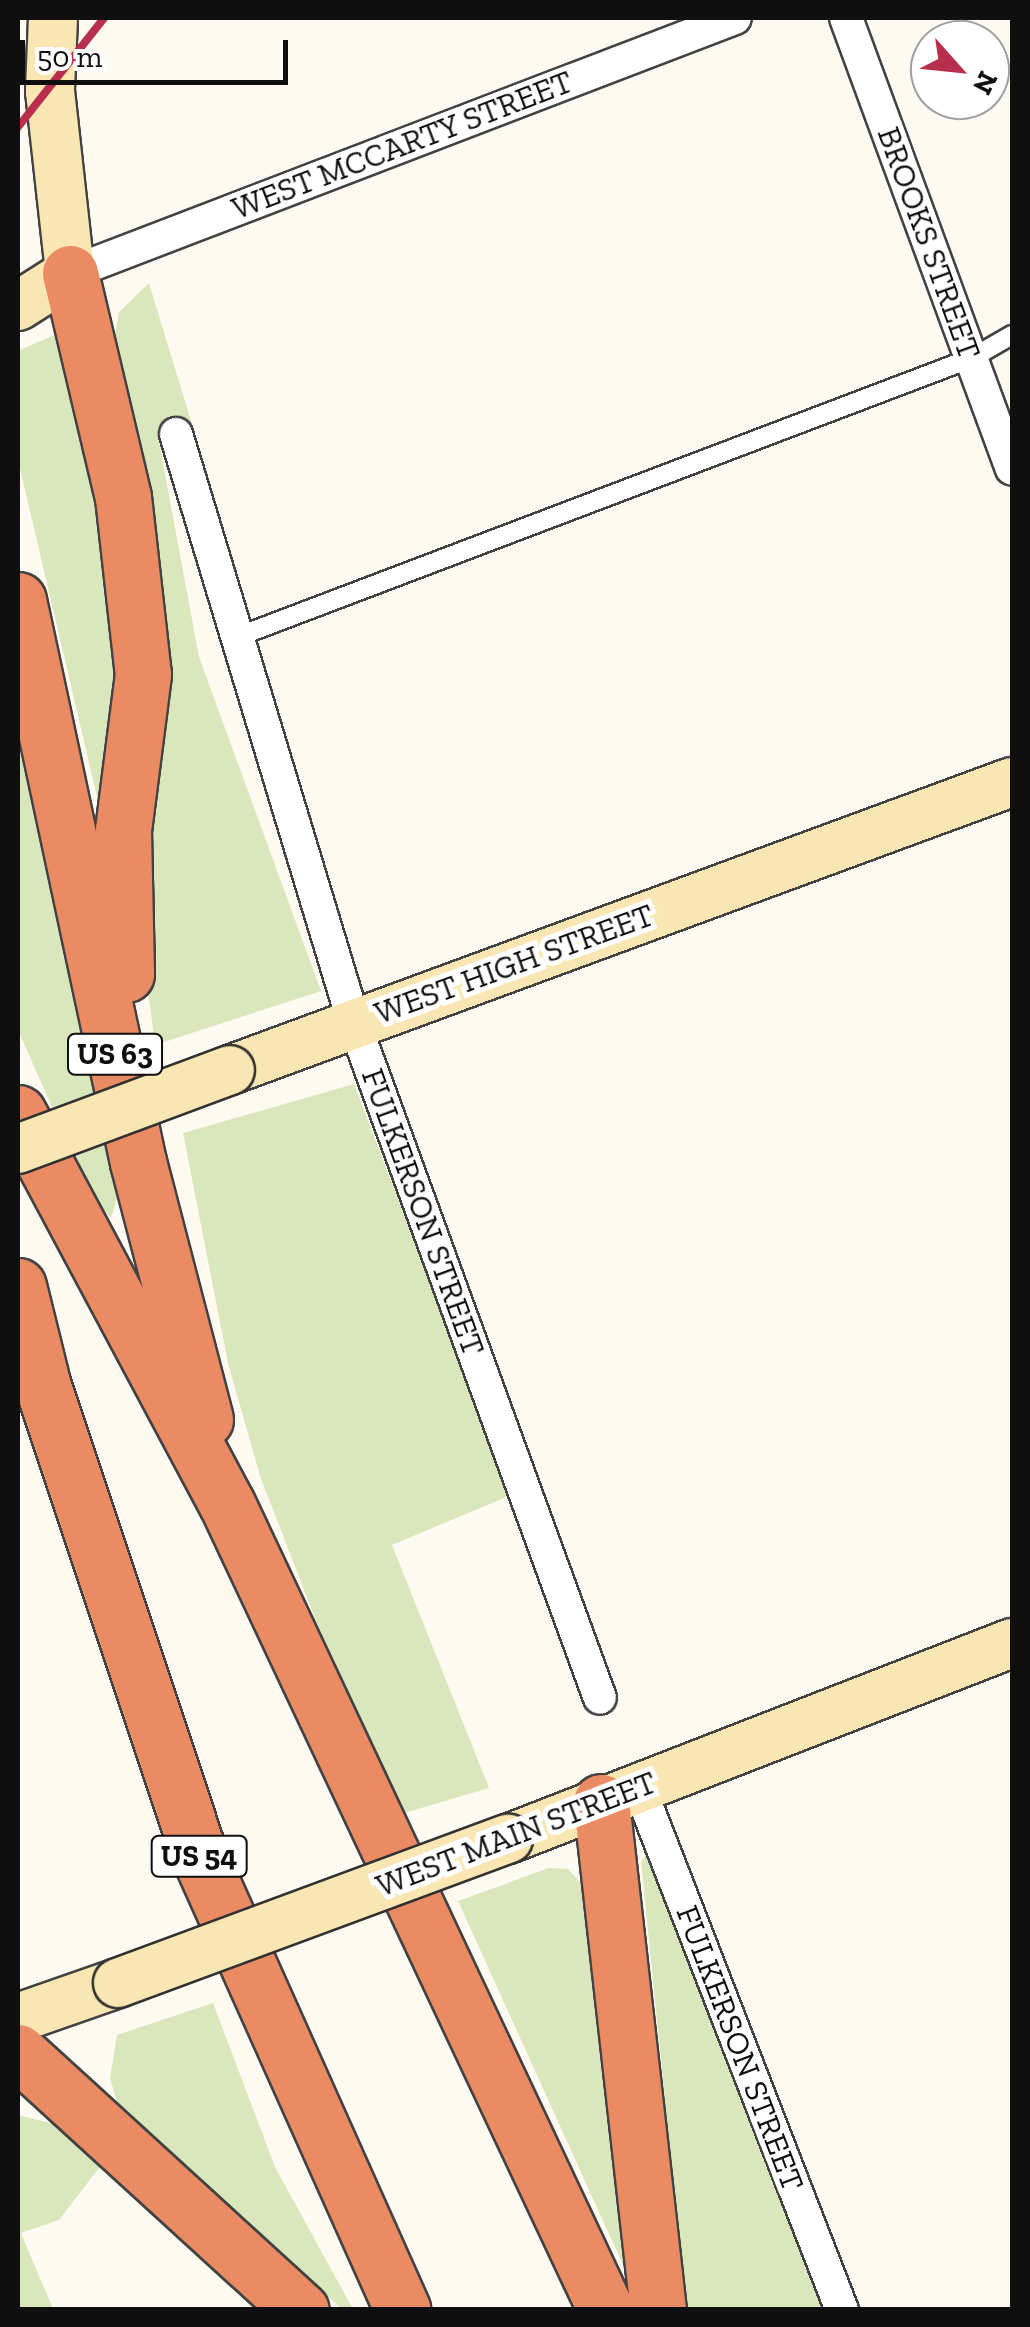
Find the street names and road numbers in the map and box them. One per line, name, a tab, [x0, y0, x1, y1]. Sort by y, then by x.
street label: WEST MCCARTY STREET	[226, 62, 578, 228]
street label: BROOKS STREET	[869, 122, 989, 364]
street label: WEST HIGH STREET	[369, 896, 659, 1032]
road number: US 63	[65, 1029, 165, 1079]
street label: FULKERSON STREET	[353, 1063, 493, 1361]
street label: WEST MAIN STREET	[370, 1763, 662, 1905]
road number: US 54	[149, 1831, 249, 1881]
street label: FULKERSON STREET	[668, 1900, 812, 2196]

